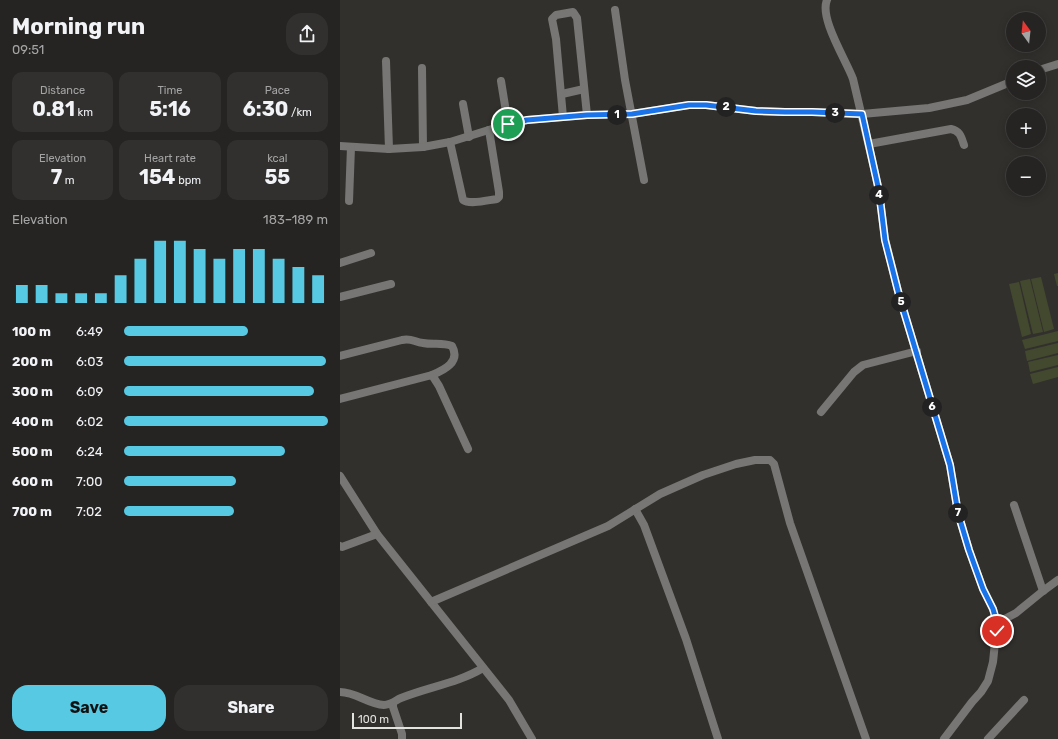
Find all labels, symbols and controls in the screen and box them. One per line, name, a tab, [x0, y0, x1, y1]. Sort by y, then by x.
north arrow	[1006, 12, 1046, 52]
map controls	[1006, 12, 1046, 196]
text: Morning run	[12, 13, 145, 40]
button: share	[286, 13, 328, 55]
text: 09:51	[12, 42, 44, 57]
button: layers	[1006, 60, 1046, 100]
text: Distance	[40, 84, 85, 97]
text: Time	[158, 84, 182, 97]
text: Pace	[265, 84, 290, 97]
text: 0.81	[32, 97, 75, 121]
text: 5:16	[149, 97, 191, 121]
text: 6:30	[243, 97, 288, 121]
pin: 2	[716, 97, 736, 117]
text: 2	[722, 100, 730, 113]
pin: 3	[825, 103, 845, 123]
pin: 1	[607, 105, 627, 125]
text: km	[75, 106, 93, 119]
text: /km	[288, 106, 312, 119]
text: 3	[831, 106, 839, 119]
pin	[491, 107, 525, 141]
text: 1	[614, 108, 620, 121]
button: +	[1006, 108, 1046, 148]
icon: arrive	[497, 113, 519, 135]
text: Elevation	[39, 152, 86, 165]
text: Heart rate	[144, 152, 196, 165]
text: kcal	[267, 152, 287, 165]
button: −	[1006, 156, 1046, 196]
text: 7	[51, 165, 62, 189]
text: 154	[139, 165, 175, 189]
text: 55	[264, 165, 290, 189]
text: m	[62, 174, 75, 187]
text: bpm	[175, 174, 201, 187]
pin: 4	[869, 185, 889, 205]
text: 4	[875, 188, 883, 201]
text: Elevation	[12, 212, 68, 227]
text: 183–189 m	[263, 212, 328, 227]
pin: 5	[891, 292, 911, 312]
text: 5	[897, 295, 905, 308]
text: 100 m	[12, 324, 51, 339]
text: 6:49	[76, 324, 103, 339]
text: 200 m	[12, 354, 53, 369]
text: 6:03	[76, 354, 103, 369]
text: 300 m	[12, 384, 53, 399]
text: 6:09	[76, 384, 103, 399]
pin: 6	[922, 397, 942, 417]
text: 6	[928, 400, 936, 413]
text: 400 m	[12, 414, 53, 429]
text: 6:02	[76, 414, 103, 429]
text: 500 m	[12, 444, 53, 459]
text: 6:24	[76, 444, 103, 459]
text: 600 m	[12, 474, 53, 489]
text: 7:00	[76, 474, 103, 489]
pin: 7	[948, 503, 968, 523]
text: 700 m	[12, 504, 52, 519]
text: 7:02	[76, 504, 102, 519]
text: 7	[955, 506, 961, 519]
pin	[980, 614, 1014, 648]
icon: check	[986, 620, 1008, 642]
button: Save	[12, 685, 166, 731]
button: Share	[174, 685, 328, 731]
scale bar	[352, 711, 462, 730]
text: 100 m	[358, 713, 389, 726]

